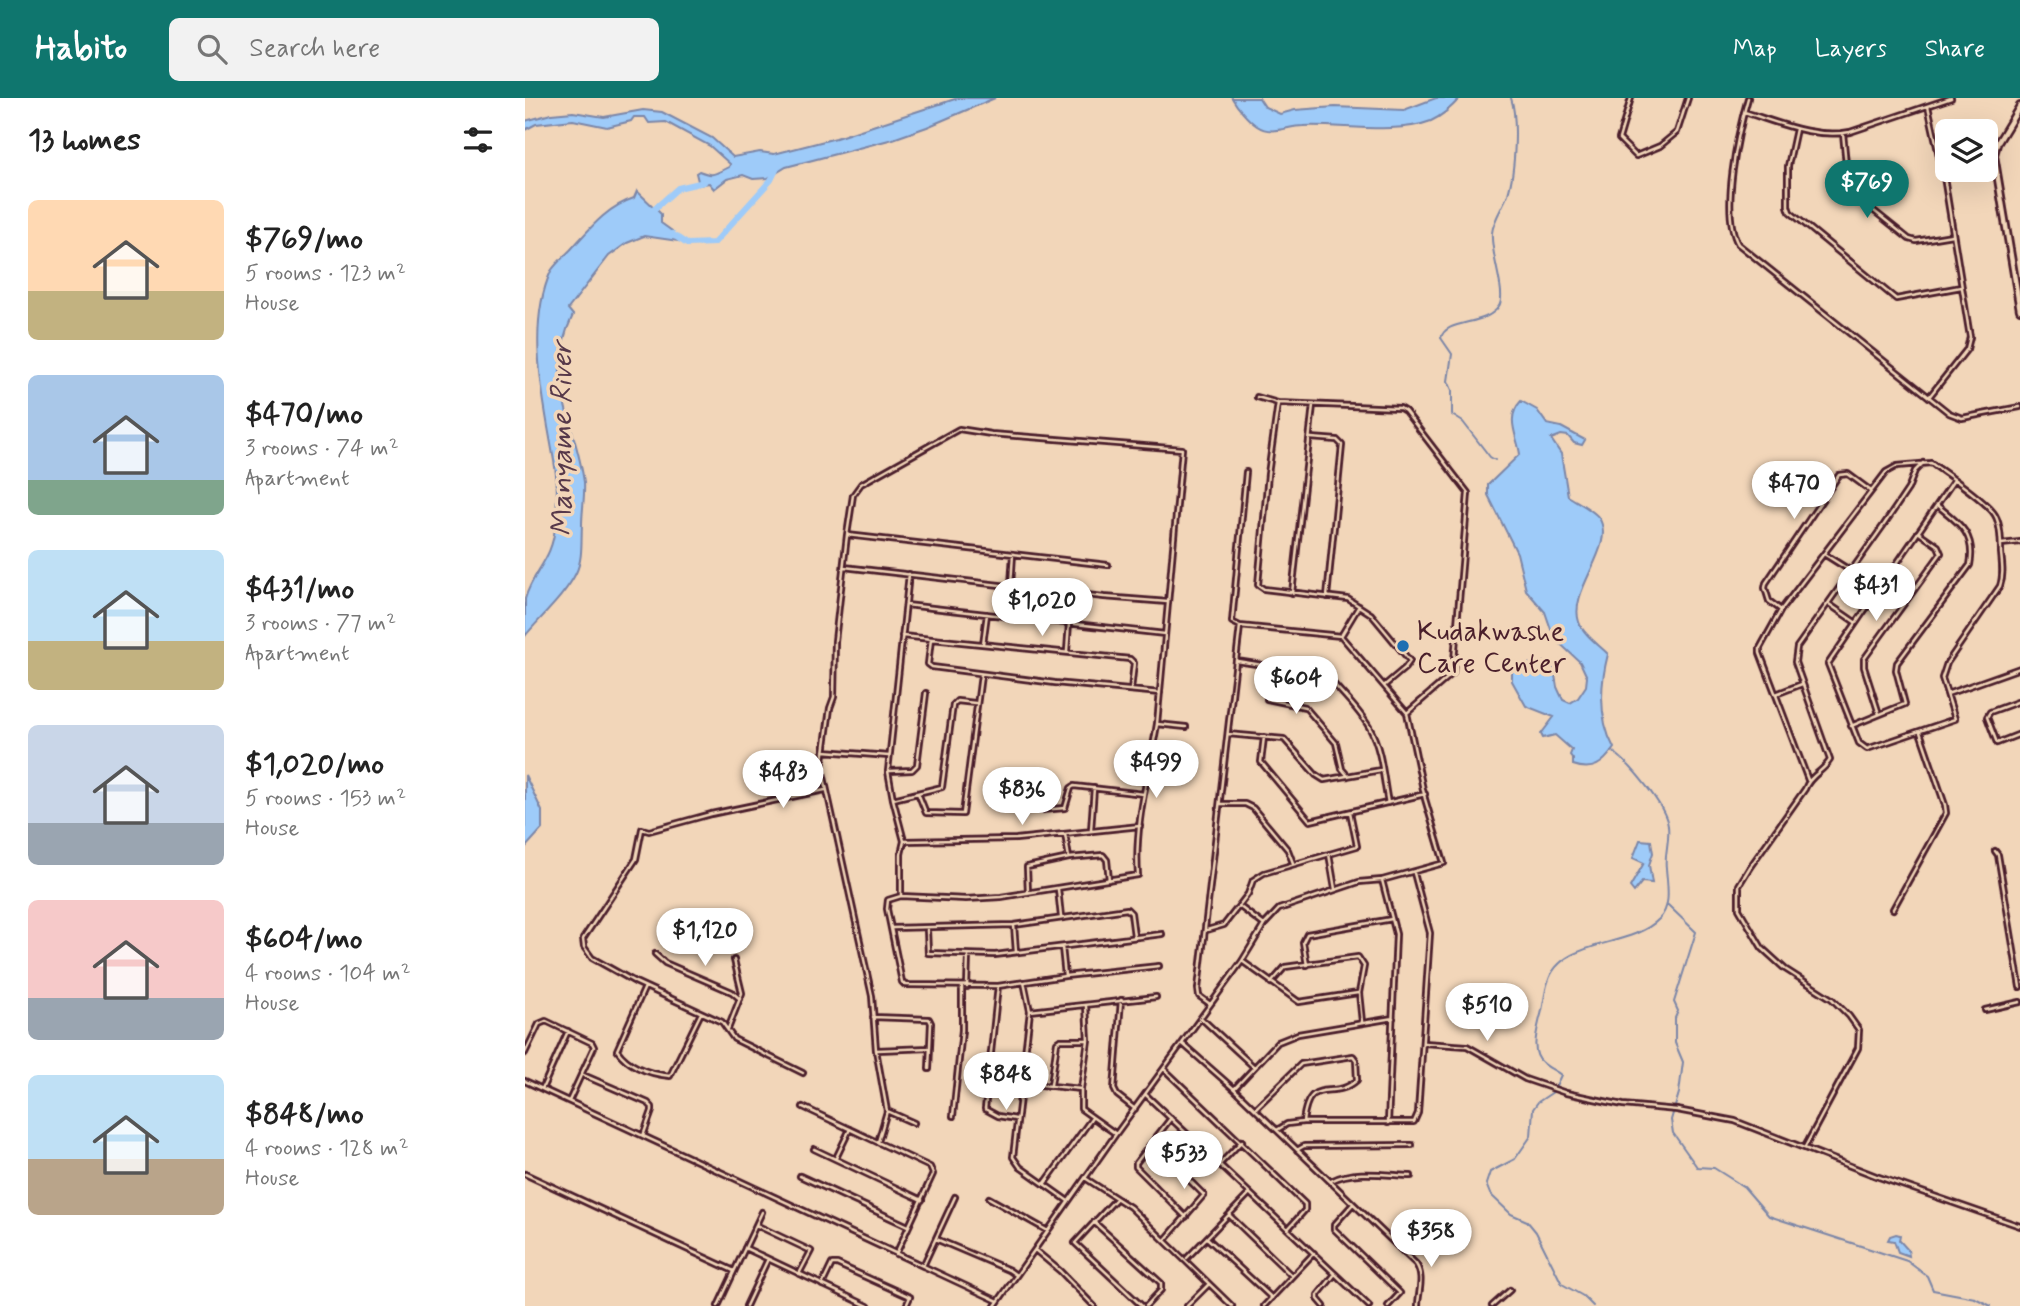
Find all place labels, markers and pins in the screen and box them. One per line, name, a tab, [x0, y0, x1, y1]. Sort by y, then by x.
pin: $769	[1826, 160, 1908, 220]
pin: $470	[1753, 462, 1835, 521]
pin: $431	[1835, 564, 1917, 623]
pin: $1,020	[985, 578, 1099, 638]
place label: Kudakwashe Care Center	[1417, 614, 1567, 683]
marker: Kudakwashe Care Center	[1395, 638, 1411, 654]
pin: $604	[1255, 656, 1337, 716]
pin: $499	[1115, 740, 1197, 800]
pin: $483	[742, 750, 824, 810]
pin: $836	[981, 768, 1063, 827]
pin: $1,120	[648, 908, 762, 968]
pin: $510	[1446, 984, 1528, 1043]
pin: $848	[965, 1052, 1047, 1112]
pin: $533	[1143, 1132, 1225, 1191]
pin: $358	[1390, 1210, 1472, 1269]

